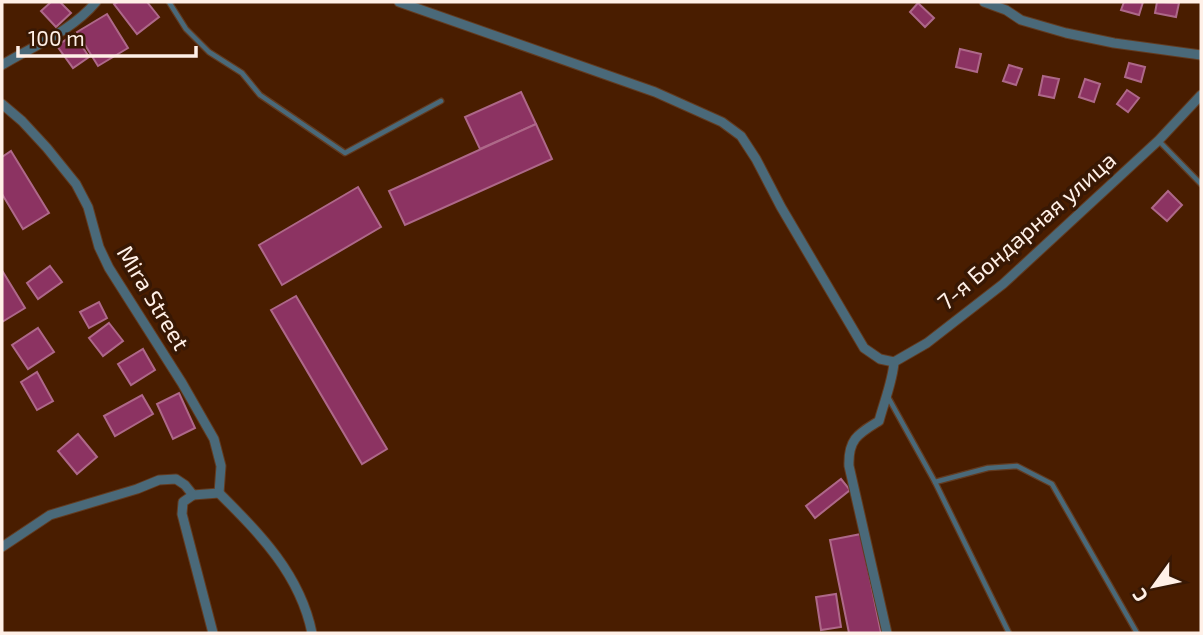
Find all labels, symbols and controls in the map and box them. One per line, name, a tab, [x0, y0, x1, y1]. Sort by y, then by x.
scale bar	[18, 14, 196, 58]
text: 100 m	[28, 25, 85, 50]
street label: 7-я Бондарная улица	[931, 145, 1122, 316]
street label: Mira Street	[112, 240, 196, 355]
north arrow	[1119, 551, 1189, 621]
text: С	[1127, 585, 1152, 606]

